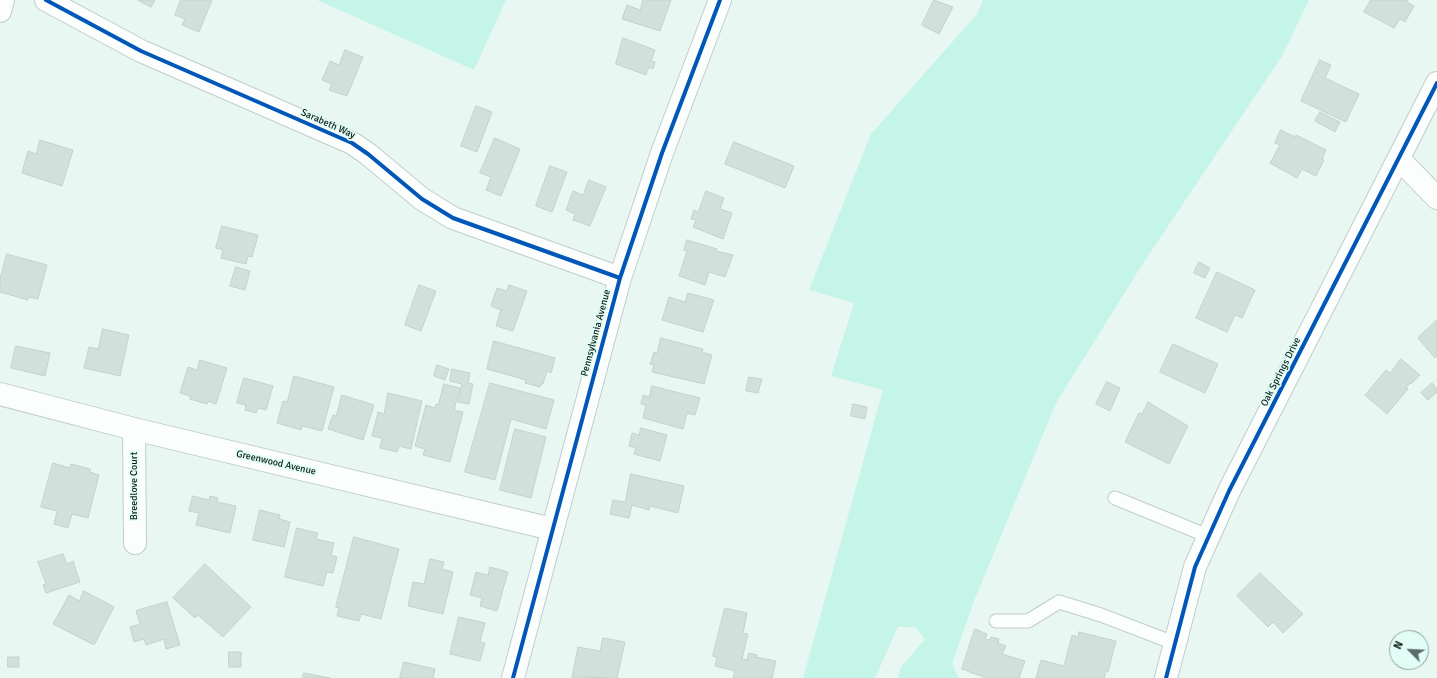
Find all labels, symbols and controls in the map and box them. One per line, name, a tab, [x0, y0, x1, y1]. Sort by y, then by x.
street label: Sarabeth Way	[299, 107, 357, 141]
street label: Pennsylvania Avenue	[579, 288, 613, 378]
street label: Oak Springs Drive	[1258, 335, 1304, 409]
street label: Greenwood Avenue	[235, 448, 317, 478]
street label: Breedlove Court	[128, 452, 140, 520]
north arrow	[1389, 630, 1429, 670]
text: N	[1391, 639, 1406, 651]

